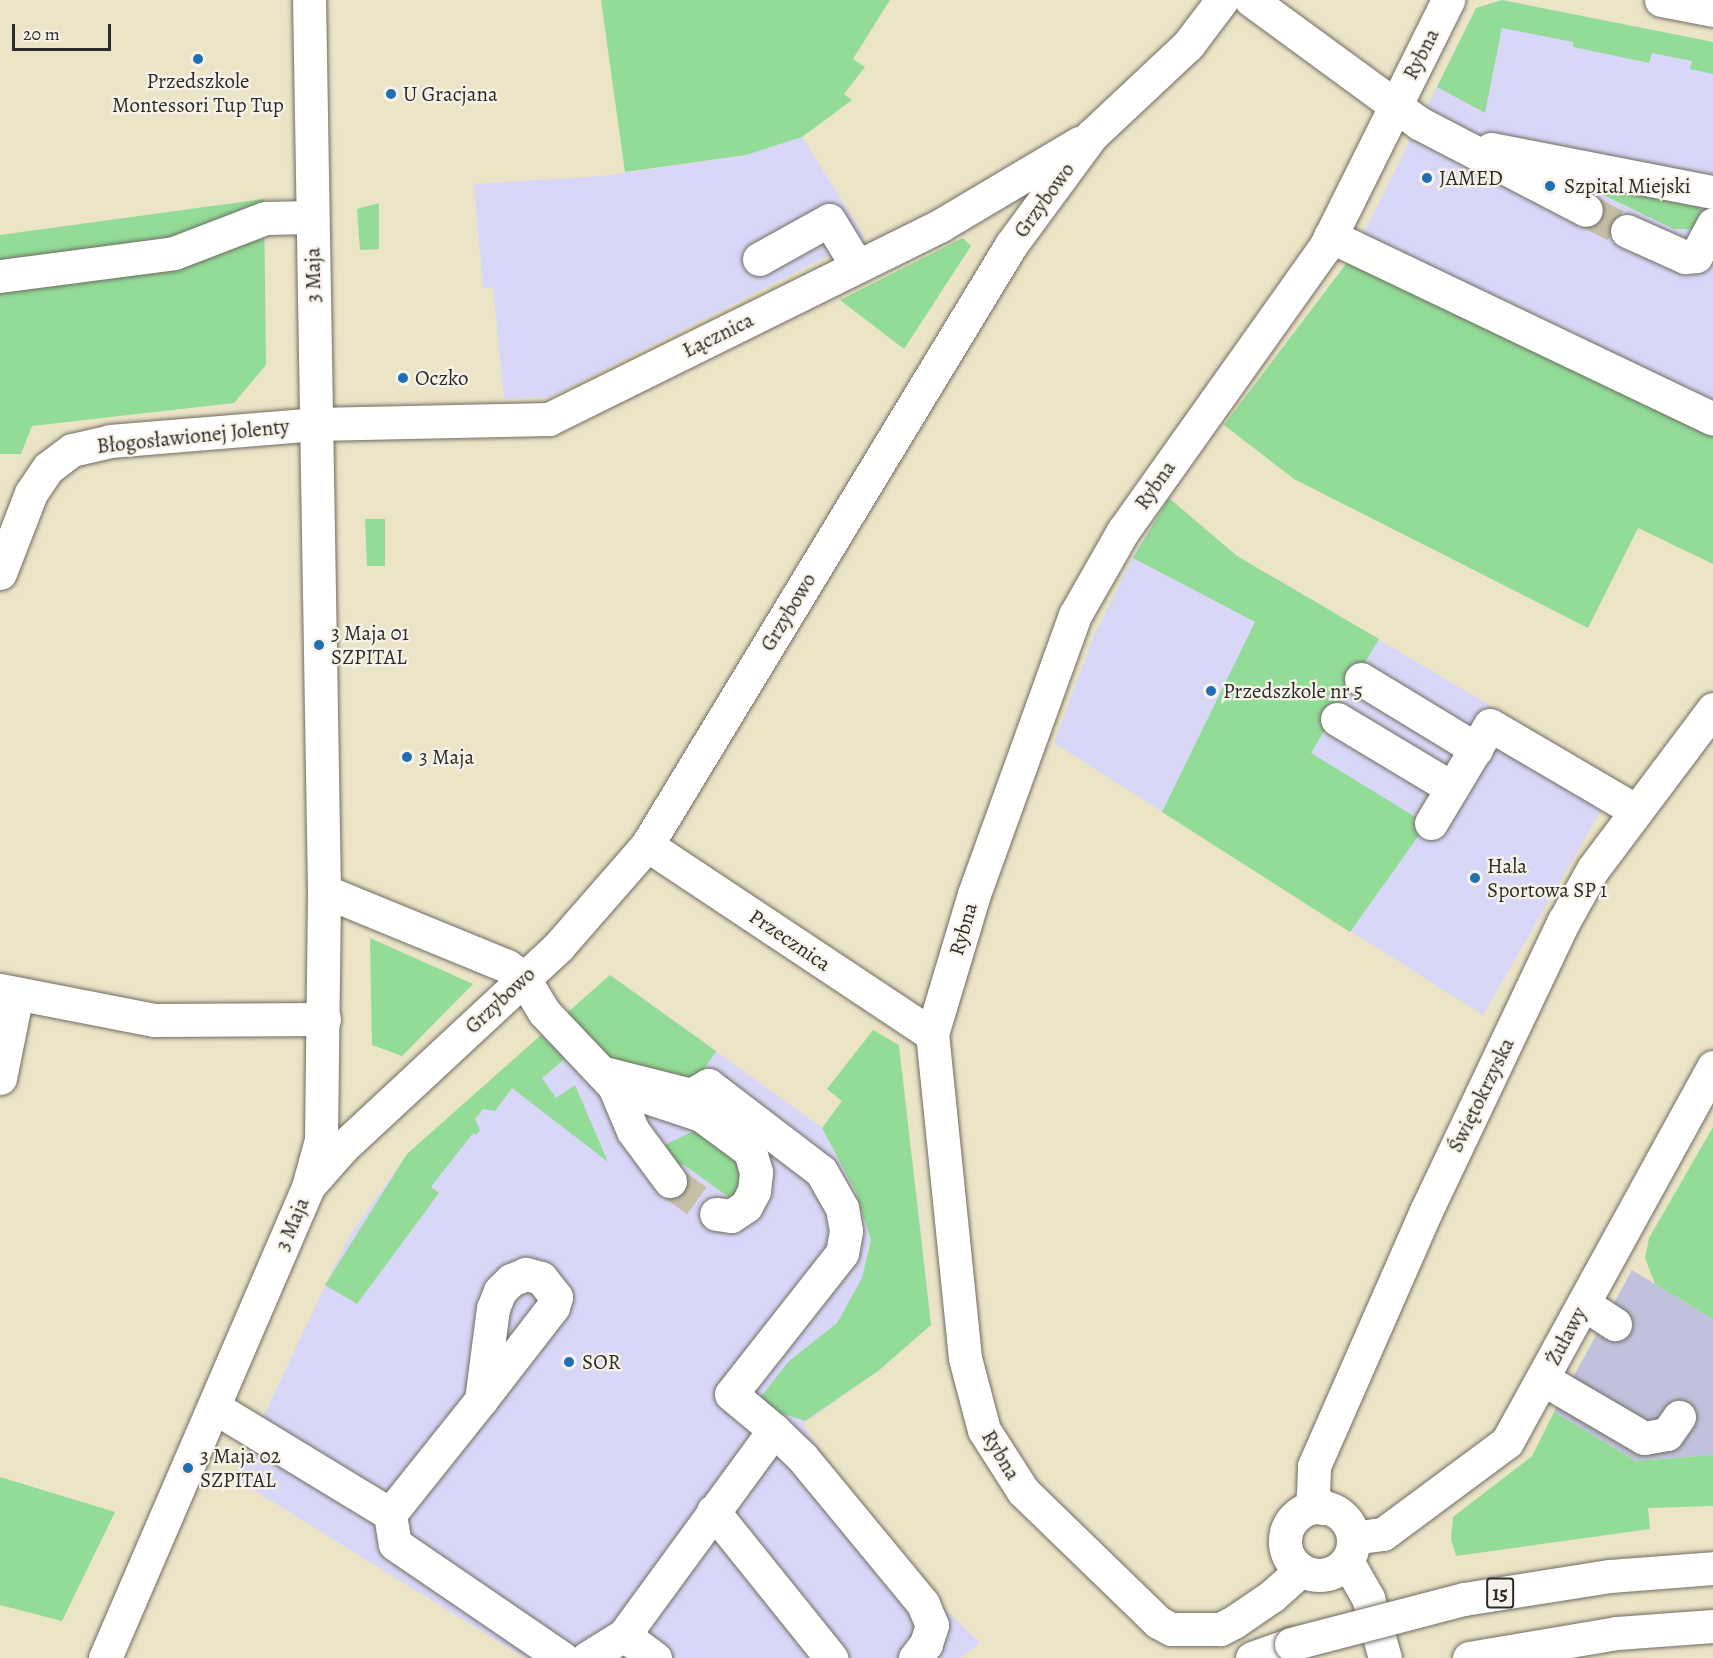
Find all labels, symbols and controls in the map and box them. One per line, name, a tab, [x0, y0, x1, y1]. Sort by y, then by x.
scale bar	[15, 12, 114, 50]
text: 20 m	[23, 22, 60, 46]
street label: Rybna	[1398, 24, 1444, 84]
marker: Przedszkole Montessori Tup Tup	[191, 52, 205, 66]
place label: Przedszkole Montessori Tup Tup	[112, 68, 284, 118]
place label: U Gracjana	[403, 81, 498, 107]
marker: U Gracjana	[384, 87, 398, 101]
street label: Grzybowo	[1008, 158, 1080, 242]
place label: JAMED	[1439, 165, 1503, 191]
marker: JAMED	[1420, 171, 1434, 185]
place label: Szpital Miejski	[1564, 173, 1691, 199]
marker: Szpital Miejski	[1541, 177, 1559, 195]
street label: 3 Maja	[300, 247, 326, 303]
street label: Łącznica	[678, 307, 758, 363]
place label: Oczko	[415, 365, 469, 391]
marker: Oczko	[396, 371, 410, 385]
street label: Błogosławionej Jolenty	[95, 413, 291, 459]
street label: Rybna	[1129, 456, 1181, 514]
street label: Grzybowo	[755, 568, 821, 656]
place label: 3 Maja 01 SZPITAL	[331, 620, 409, 670]
marker: 3 Maja 01 SZPITAL	[312, 638, 326, 652]
place label: Przedszkole nr 5	[1223, 678, 1363, 704]
marker: Przedszkole nr 5	[1204, 684, 1218, 698]
place label: 3 Maja	[419, 744, 474, 770]
marker: 3 Maja	[400, 750, 414, 764]
place label: Hala Sportowa SP 1	[1487, 853, 1607, 903]
marker: Hala Sportowa SP 1	[1468, 871, 1482, 885]
street label: Rybna	[943, 900, 983, 958]
street label: Przecznica	[744, 904, 836, 976]
street label: Grzybowo	[460, 961, 540, 1039]
street label: Świętokrzyska	[1442, 1034, 1520, 1156]
street label: 3 Maja	[270, 1194, 314, 1254]
street label: Żuławy	[1540, 1303, 1592, 1369]
place label: SOR	[582, 1349, 620, 1375]
marker: SOR	[560, 1353, 578, 1371]
street label: Rybna	[976, 1425, 1026, 1485]
place label: 3 Maja 02 SZPITAL	[200, 1443, 281, 1493]
marker: 3 Maja 02 SZPITAL	[181, 1461, 195, 1475]
road number: 15	[1485, 1576, 1515, 1610]

